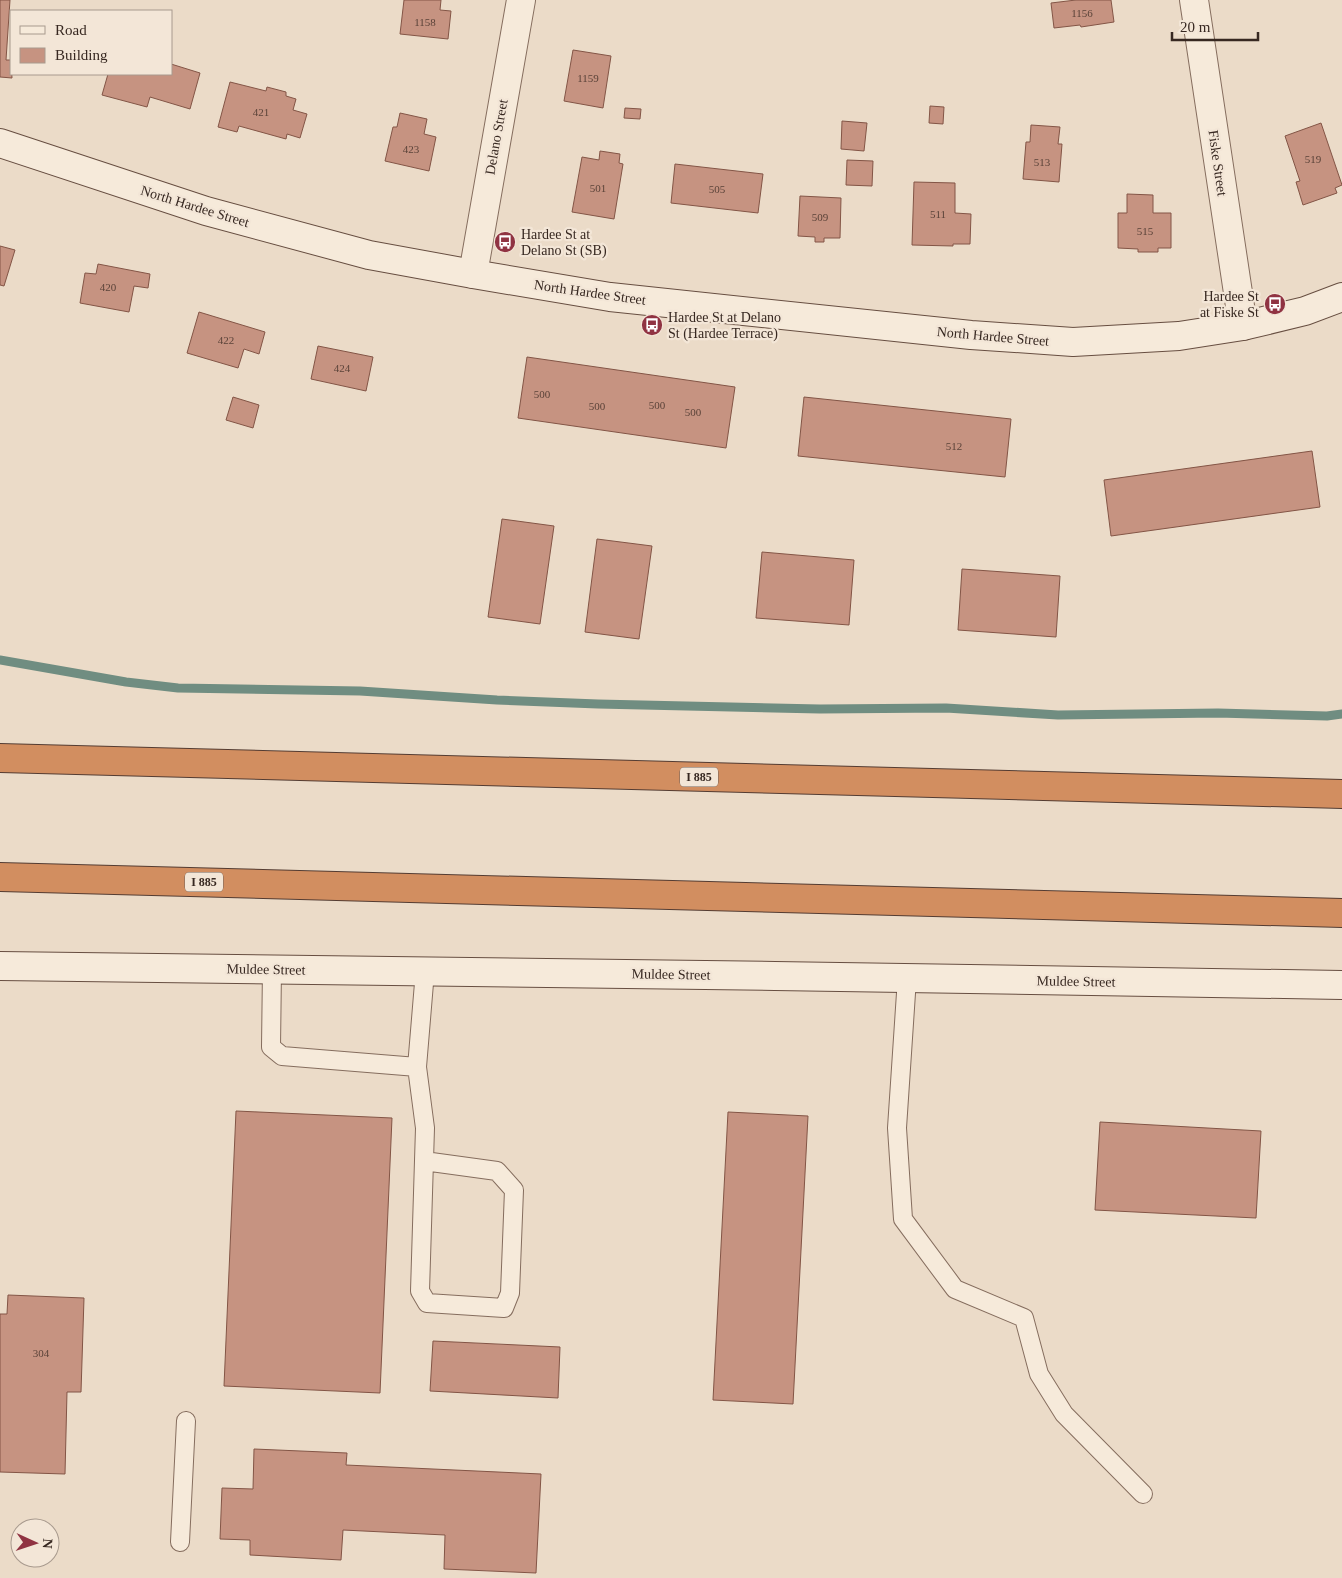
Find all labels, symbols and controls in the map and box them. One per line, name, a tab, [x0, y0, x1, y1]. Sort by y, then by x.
house number: 1156	[1071, 7, 1093, 19]
legend	[10, 10, 172, 75]
scale bar	[1172, 10, 1258, 42]
house number: 1158	[414, 16, 436, 28]
text: 20 m	[1180, 19, 1211, 35]
text: Road	[55, 22, 87, 38]
text: Building	[55, 47, 108, 63]
house number: 1159	[577, 72, 599, 84]
street label: Delano Street	[482, 98, 511, 176]
house number: 421	[253, 106, 269, 118]
street label: Fiske Street	[1205, 129, 1230, 197]
house number: 423	[403, 143, 420, 155]
house number: 519	[1305, 153, 1322, 165]
house number: 513	[1034, 156, 1051, 168]
house number: 501	[590, 182, 606, 194]
street label: North Hardee Street	[139, 183, 251, 230]
house number: 505	[709, 183, 726, 195]
house number: 511	[930, 208, 946, 220]
house number: 509	[812, 211, 829, 223]
house number: 515	[1137, 225, 1154, 237]
place label: Hardee St at Delano St (SB)	[521, 227, 607, 259]
bus stop icon: Hardee St at Delano St (SB)	[493, 230, 517, 254]
street label: North Hardee Street	[533, 277, 647, 308]
house number: 420	[100, 281, 117, 293]
place label: Hardee St at Fiske St	[1200, 289, 1259, 320]
bus stop icon: Hardee St at Fiske St	[1263, 292, 1287, 316]
place label: Hardee St at Delano St (Hardee Terrace)	[668, 310, 781, 342]
bus stop icon: Hardee St at Delano St (Hardee Terrace)	[640, 313, 664, 337]
street label: North Hardee Street	[936, 324, 1050, 349]
house number: 422	[218, 334, 234, 346]
house number: 424	[334, 362, 351, 374]
house number: 500	[534, 388, 551, 400]
house number: 500	[649, 399, 666, 411]
house number: 500	[589, 400, 606, 412]
house number: 500	[685, 406, 702, 418]
house number: 512	[946, 440, 962, 452]
road number: I 885	[680, 768, 718, 786]
road number: I 885	[185, 872, 223, 892]
street label: Muldee Street	[226, 961, 306, 978]
street label: Muldee Street	[631, 966, 711, 983]
street label: Muldee Street	[1036, 973, 1116, 990]
house number: 304	[33, 1347, 50, 1359]
north arrow	[10, 1518, 60, 1568]
text: N	[40, 1538, 55, 1549]

